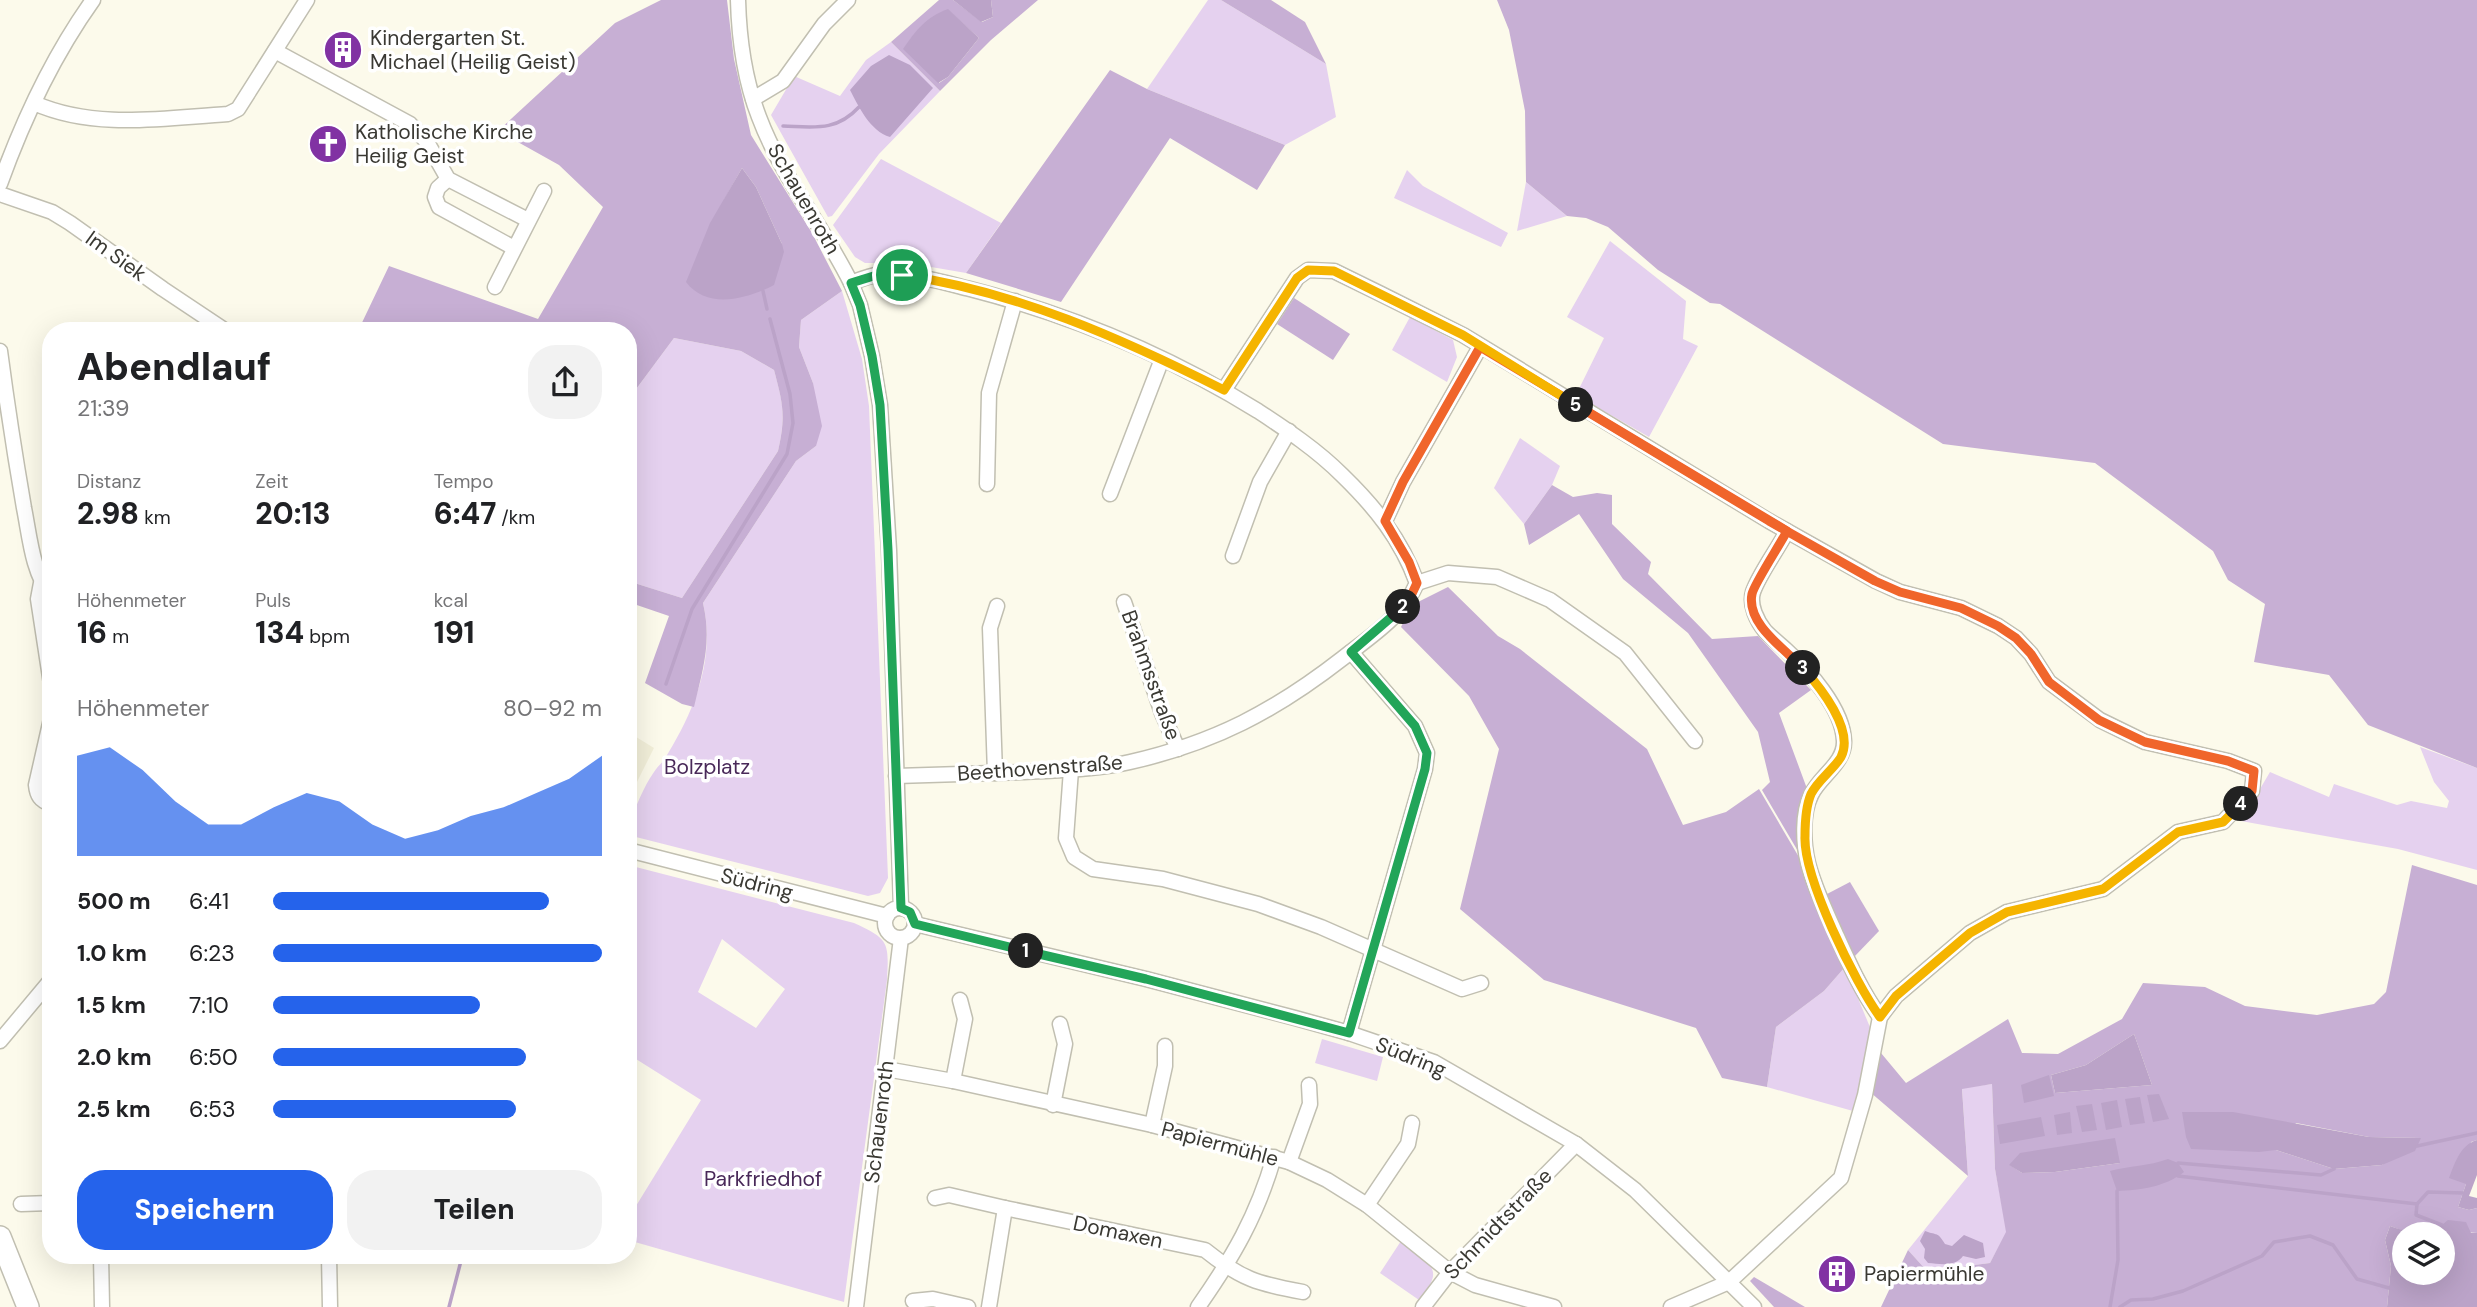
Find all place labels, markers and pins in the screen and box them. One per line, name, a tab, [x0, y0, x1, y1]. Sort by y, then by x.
place label: Kindergarten St. Michael (Heilig Geist)	[370, 24, 576, 76]
building icon: Kindergarten St. Michael (Heilig Geist)	[322, 29, 364, 71]
place label: Katholische Kirche Heilig Geist	[355, 118, 533, 170]
church icon: Katholische Kirche Heilig Geist	[307, 123, 349, 165]
pin	[872, 245, 932, 305]
pin: 5	[1558, 388, 1594, 422]
pin: 2	[1386, 590, 1420, 624]
pin: 3	[1786, 650, 1820, 686]
pin: 4	[2224, 786, 2258, 822]
pin: 1	[1009, 934, 1044, 968]
building icon: Papiermühle	[1816, 1253, 1858, 1295]
place label: Papiermühle	[1864, 1260, 1985, 1288]

